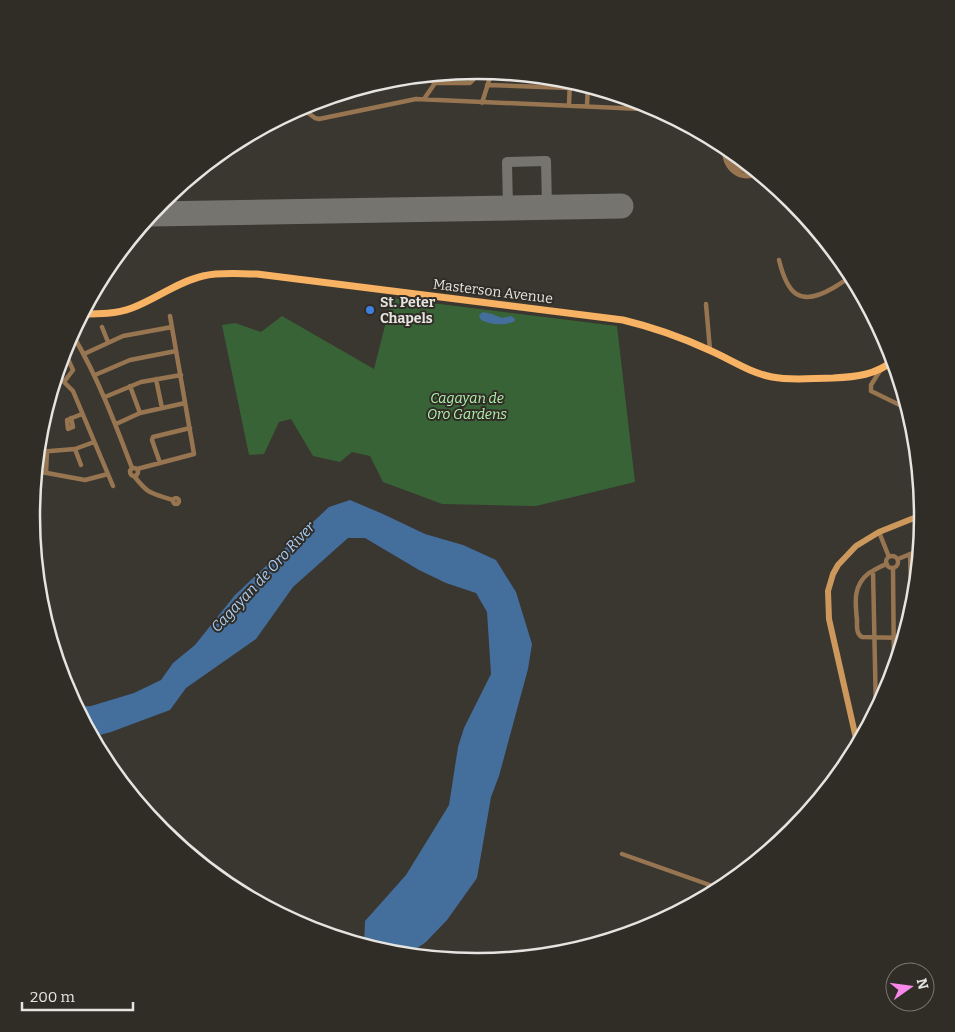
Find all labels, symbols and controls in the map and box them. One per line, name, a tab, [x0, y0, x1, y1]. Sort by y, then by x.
street label: Masterson Avenue	[432, 276, 554, 307]
place label: St. Peter Chapels	[380, 294, 436, 327]
marker: St. Peter Chapels	[364, 304, 376, 316]
park label: Cagayan de Oro Gardens	[427, 390, 507, 423]
water label: Cagayan de Oro River	[207, 518, 319, 636]
north arrow	[885, 962, 935, 1012]
text: N	[913, 977, 932, 991]
scale bar	[22, 980, 134, 1012]
text: 200 m	[30, 988, 75, 1006]

